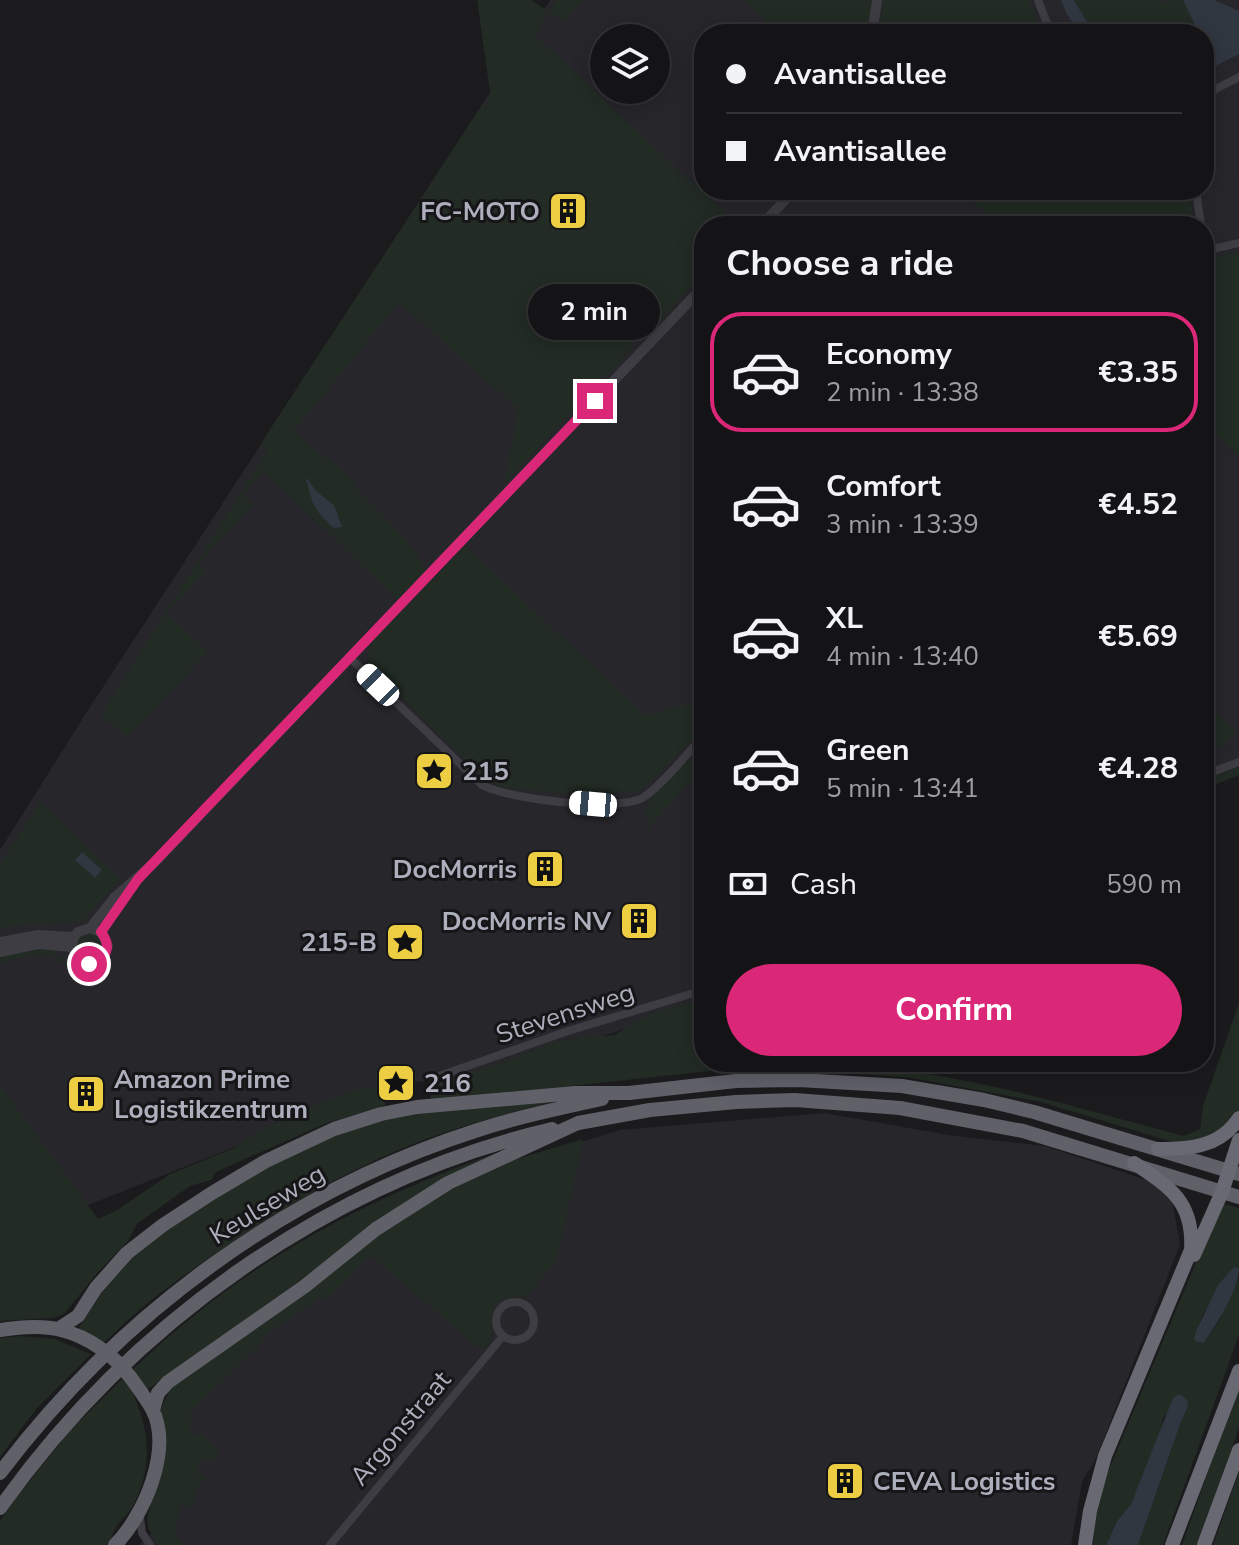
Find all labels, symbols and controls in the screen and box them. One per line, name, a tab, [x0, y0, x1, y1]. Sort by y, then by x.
map controls	[590, 24, 670, 104]
button: layers	[590, 24, 670, 104]
text: Avantisallee	[774, 54, 947, 95]
text: Avantisallee	[774, 131, 947, 172]
building icon: FC-MOTO	[547, 190, 589, 232]
place label: FC-MOTO	[420, 194, 540, 229]
text: Choose a ride	[726, 239, 954, 288]
callout: 2 min	[529, 285, 661, 341]
text: 2 min	[560, 294, 628, 329]
text: Economy	[826, 334, 952, 375]
icon: car	[730, 336, 802, 408]
text: €3.35	[1099, 352, 1178, 393]
text: 2 min · 13:38	[826, 375, 979, 410]
route end	[577, 383, 613, 419]
text: Comfort	[826, 466, 941, 507]
icon: car	[730, 468, 802, 540]
text: €4.52	[1099, 484, 1178, 525]
text: 3 min · 13:39	[826, 507, 979, 542]
text: XL	[826, 598, 863, 639]
icon: car	[730, 600, 802, 672]
text: €5.69	[1099, 616, 1178, 657]
text: 4 min · 13:40	[826, 639, 979, 674]
car	[352, 660, 404, 710]
text: Green	[826, 730, 910, 771]
icon: car	[730, 732, 802, 804]
text: €4.28	[1099, 748, 1178, 789]
place icon: 215	[413, 750, 455, 792]
place label: 215	[462, 754, 509, 789]
text: 5 min · 13:41	[826, 771, 979, 806]
car	[568, 790, 618, 818]
building icon: DocMorris	[524, 848, 566, 890]
place label: DocMorris	[393, 852, 517, 887]
icon: cash	[726, 862, 770, 906]
text: Cash	[790, 864, 857, 905]
text: 590 m	[1106, 867, 1182, 902]
building icon: DocMorris NV	[618, 900, 660, 942]
place label: DocMorris NV	[442, 904, 611, 939]
place icon: 215-B	[384, 921, 426, 963]
place label: 215-B	[301, 925, 377, 960]
route start	[71, 946, 107, 982]
button: Confirm	[726, 964, 1182, 1056]
street label: Stevensweg	[492, 975, 639, 1052]
place label: Amazon Prime Logistikzentrum	[114, 1062, 308, 1127]
place icon: 216	[375, 1062, 417, 1104]
place label: 216	[424, 1066, 471, 1101]
building icon: Amazon Prime Logistikzentrum	[65, 1073, 107, 1115]
street label: Keulseweg	[203, 1156, 331, 1253]
street label: Argonstraat	[342, 1363, 459, 1493]
building icon: CEVA Logistics	[824, 1460, 866, 1502]
place label: CEVA Logistics	[873, 1464, 1055, 1499]

